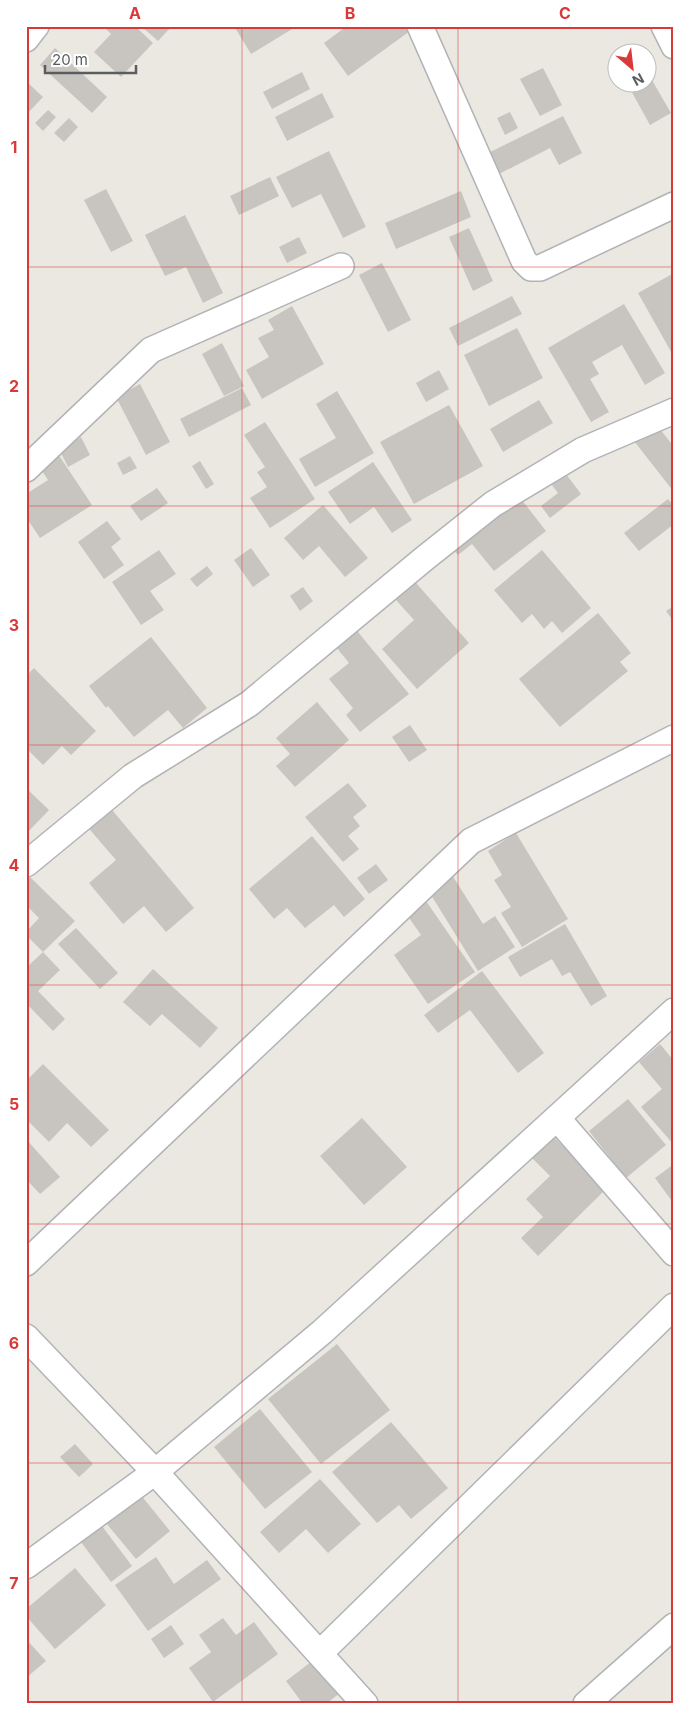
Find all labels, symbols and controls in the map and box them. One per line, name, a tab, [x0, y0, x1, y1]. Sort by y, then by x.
text: A	[129, 3, 141, 23]
text: B	[345, 3, 355, 23]
text: C	[559, 3, 571, 23]
scale bar	[45, 42, 136, 74]
north arrow	[608, 42, 658, 92]
text: 20 m	[52, 50, 88, 69]
text: N	[630, 70, 647, 90]
text: 1	[11, 137, 17, 157]
text: 2	[9, 376, 19, 396]
text: 3	[9, 615, 19, 635]
text: 4	[9, 855, 20, 875]
text: 5	[9, 1094, 19, 1114]
text: 6	[9, 1333, 19, 1353]
text: 7	[9, 1573, 19, 1593]

